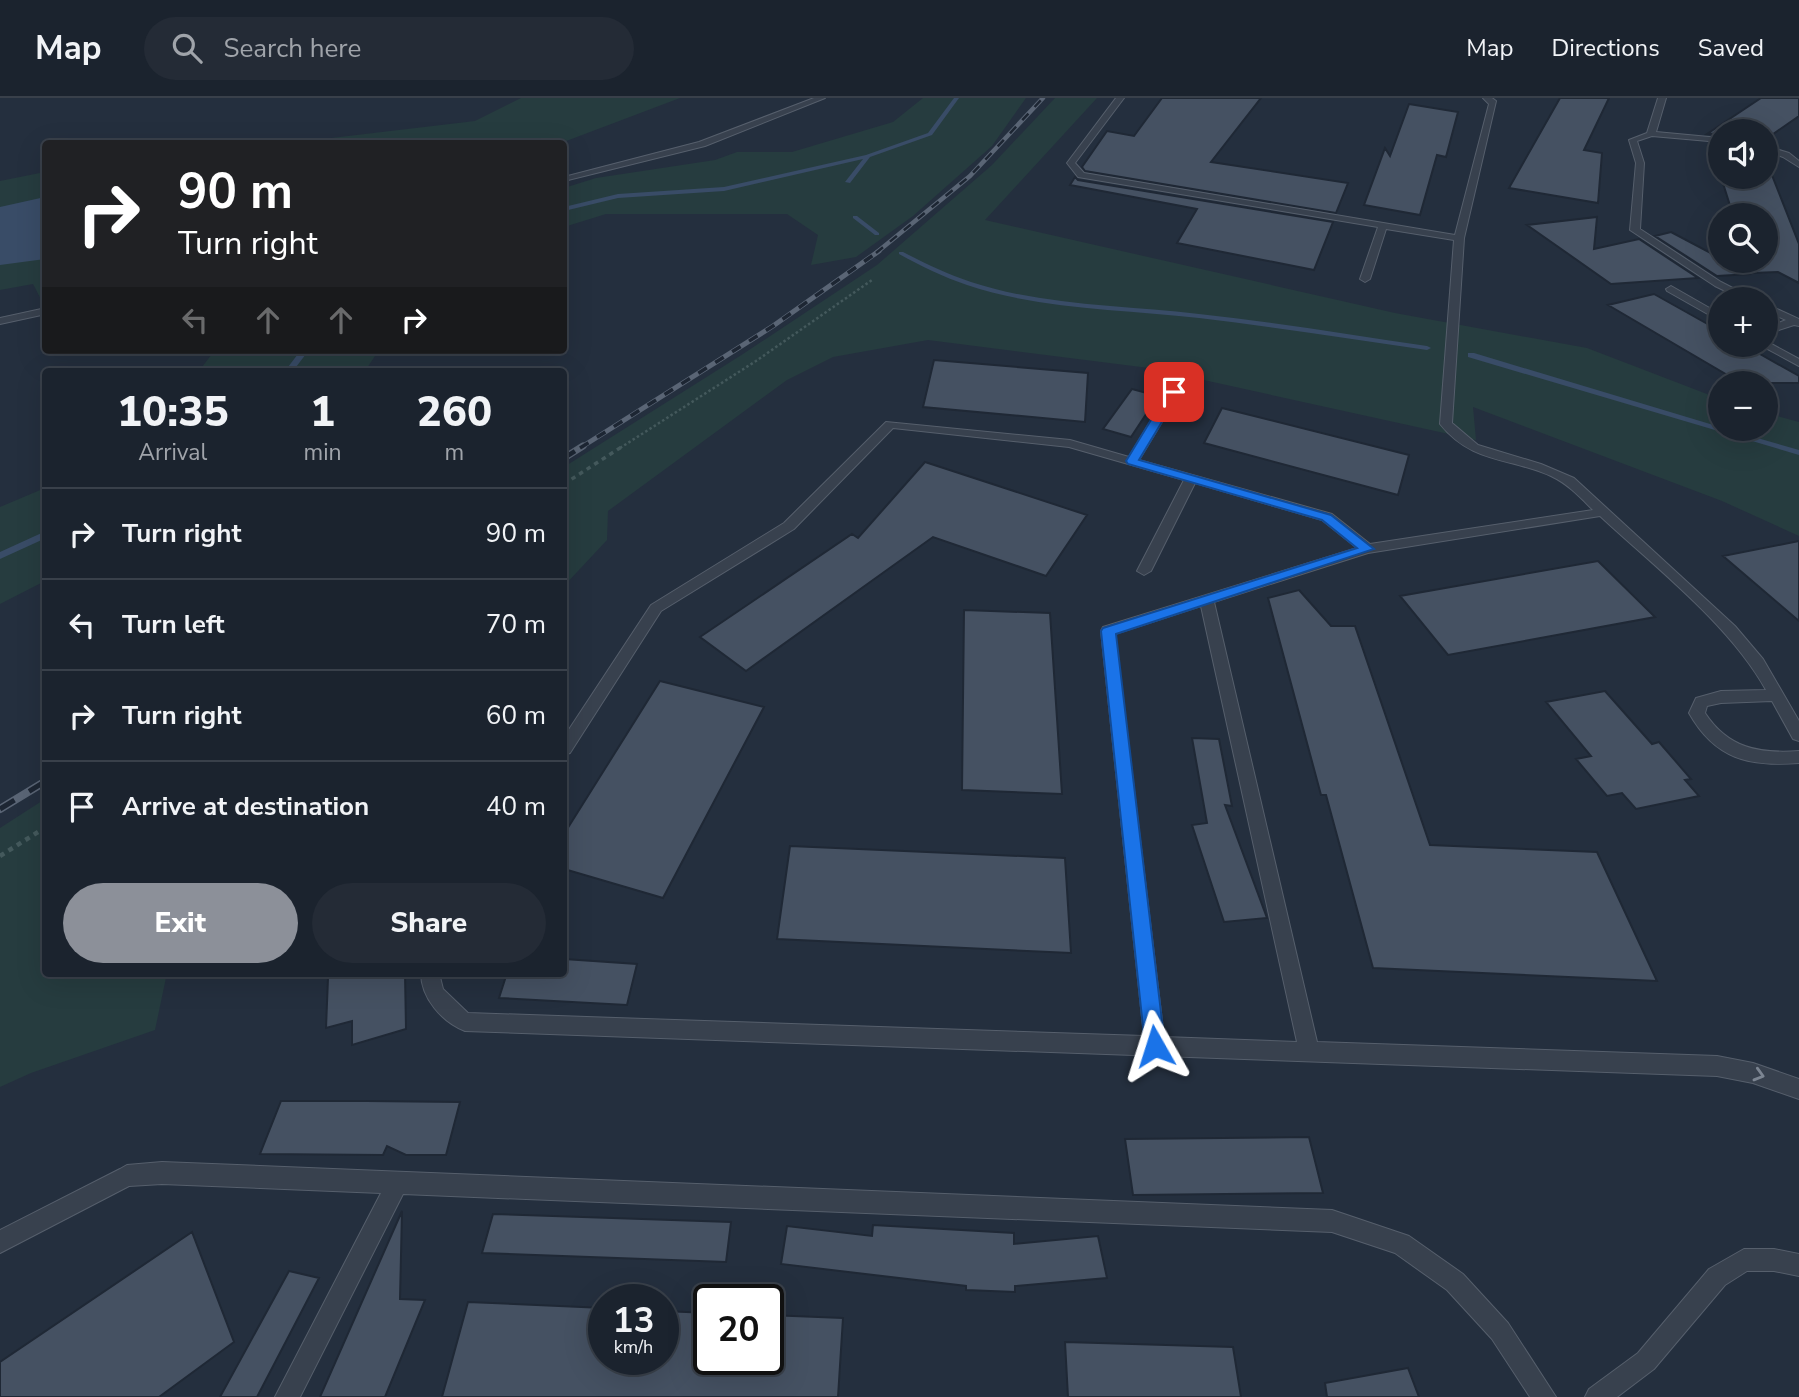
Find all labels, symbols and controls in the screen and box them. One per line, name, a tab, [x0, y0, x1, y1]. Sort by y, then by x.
search box	[144, 17, 634, 80]
text: Map	[35, 26, 102, 71]
icon: search	[168, 29, 206, 67]
text: Search here	[224, 31, 361, 66]
text: Map	[1466, 32, 1513, 64]
text: Directions	[1551, 32, 1660, 64]
text: Saved	[1698, 32, 1764, 64]
map controls	[1708, 119, 1778, 441]
button: sound	[1708, 119, 1778, 189]
text: 90 m	[178, 158, 293, 225]
icon: right	[63, 168, 154, 259]
button: search	[1708, 203, 1778, 273]
text: Turn right	[178, 222, 318, 265]
button: +	[1708, 287, 1778, 357]
icon: left	[176, 301, 214, 339]
icon: ahead	[249, 301, 287, 339]
icon: ahead	[322, 301, 360, 339]
icon: right	[395, 301, 433, 339]
pin	[1144, 362, 1204, 422]
button: −	[1708, 371, 1778, 441]
icon: arrive	[1155, 373, 1193, 411]
text: 10:35	[117, 384, 229, 441]
text: 1	[310, 384, 335, 441]
text: 260	[417, 384, 492, 441]
text: Arrival	[138, 437, 207, 468]
text: min	[304, 437, 342, 468]
text: m	[444, 437, 464, 468]
icon: right	[63, 515, 101, 553]
text: Turn right	[122, 516, 241, 551]
text: 90 m	[486, 516, 546, 551]
icon: left	[63, 606, 101, 644]
text: Turn left	[122, 607, 225, 642]
text: 70 m	[486, 607, 546, 642]
icon: right	[63, 697, 101, 735]
text: Turn right	[122, 698, 241, 733]
text: 60 m	[486, 698, 546, 733]
icon: arrive	[63, 788, 101, 826]
text: Arrive at destination	[122, 789, 369, 824]
text: 40 m	[486, 789, 546, 824]
button: Exit	[63, 883, 298, 963]
button: Share	[312, 883, 546, 963]
position arrow	[1118, 1009, 1192, 1083]
one-way arrow	[1752, 1067, 1764, 1082]
speed limit sign: 20	[693, 1284, 784, 1375]
text: 13	[612, 1297, 655, 1344]
text: km/h	[614, 1335, 653, 1359]

